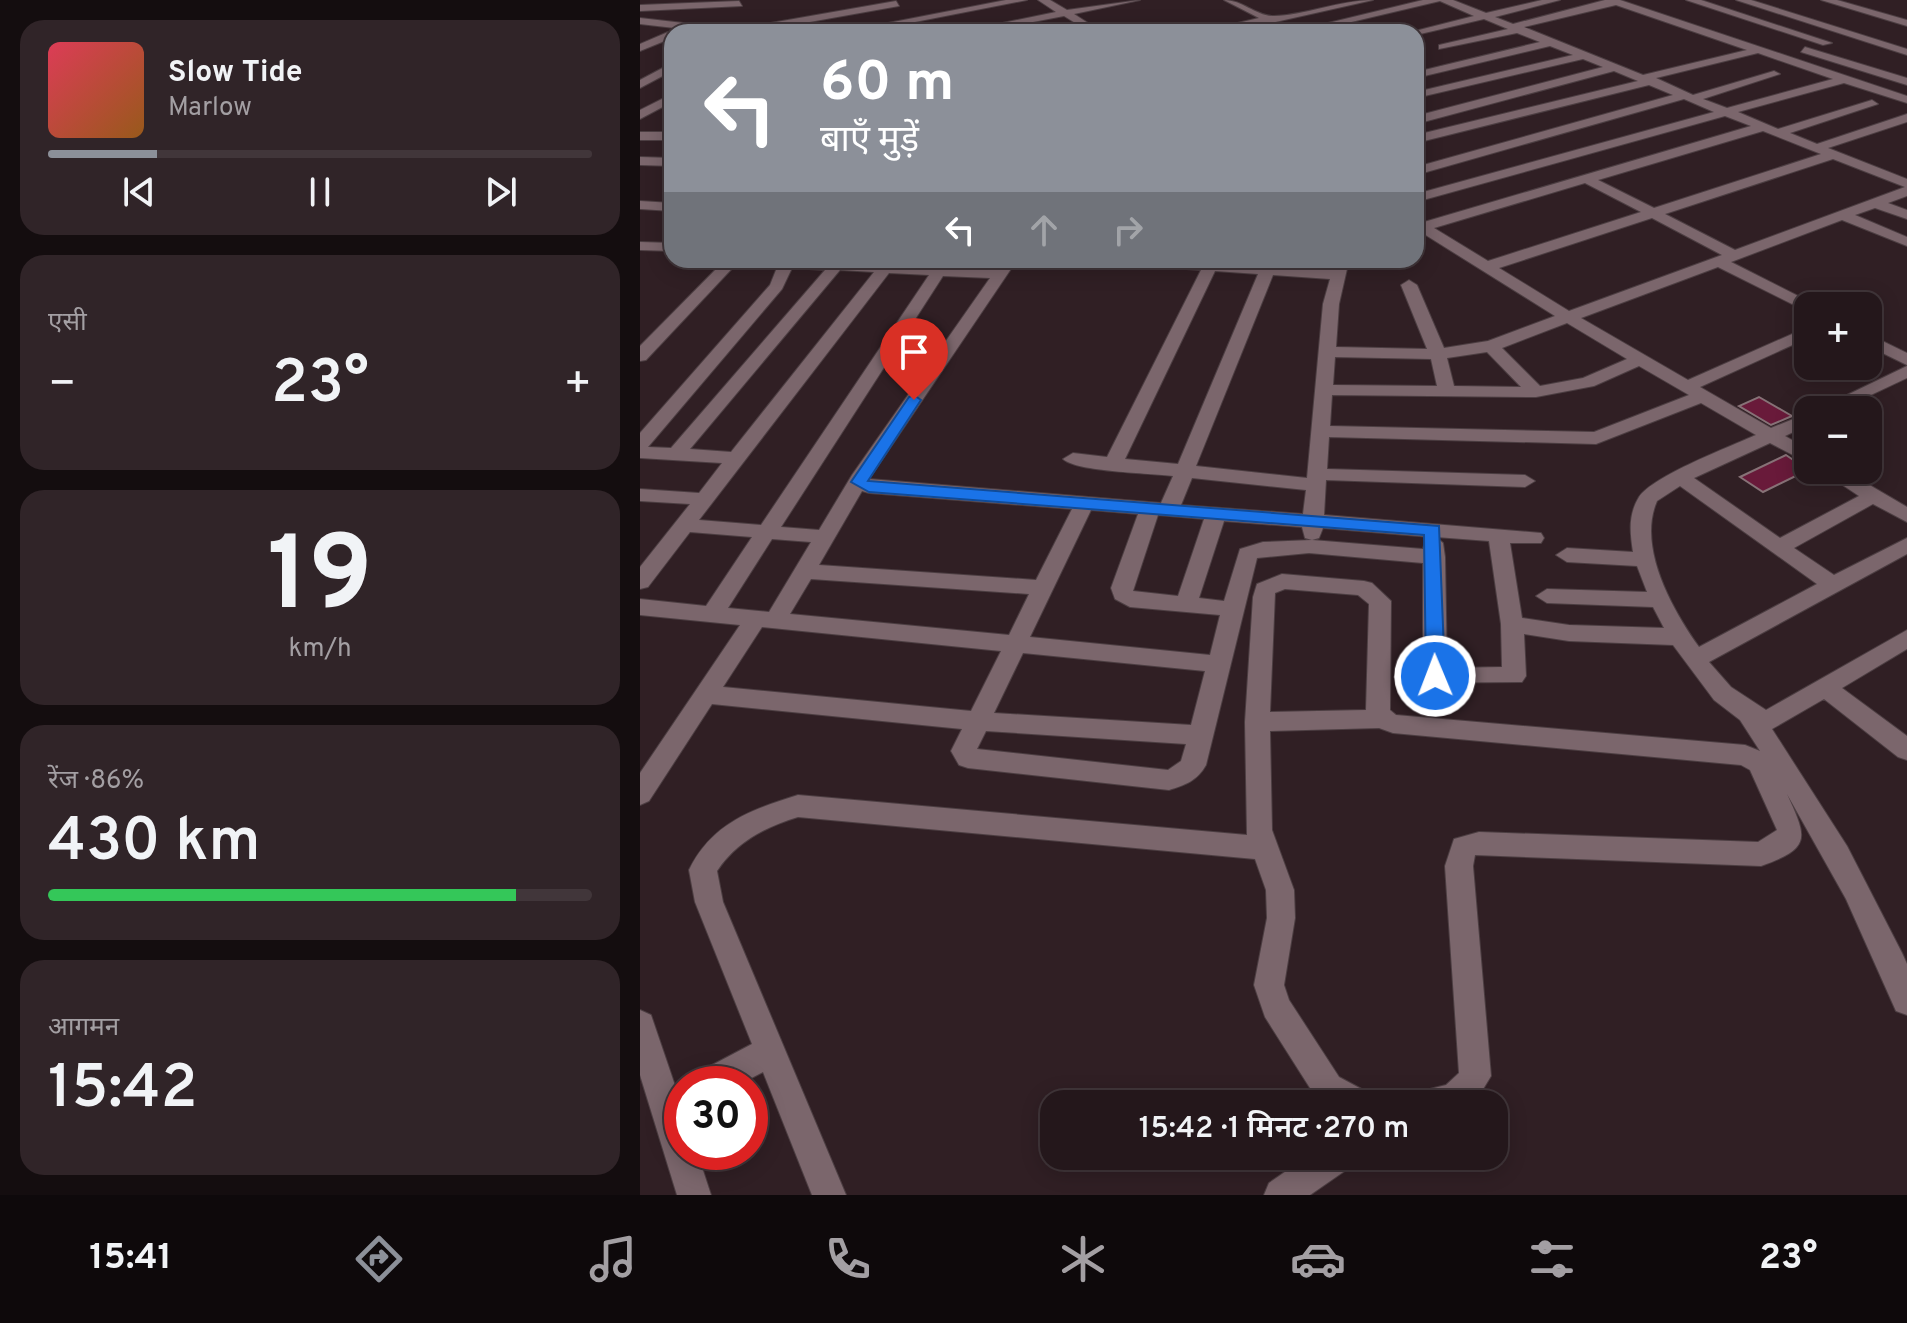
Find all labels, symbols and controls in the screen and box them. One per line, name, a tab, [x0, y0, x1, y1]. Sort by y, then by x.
text: 60 m	[820, 50, 954, 120]
text: Slow Tide	[168, 55, 302, 92]
icon: left	[688, 56, 792, 160]
text: Marlow	[168, 92, 252, 125]
text: बाएँ मुड़ें	[820, 119, 919, 165]
icon: previous	[117, 170, 161, 214]
icon: pause	[298, 170, 342, 214]
icon: next	[479, 170, 523, 214]
icon: left	[938, 208, 982, 252]
icon: ahead	[1022, 208, 1066, 252]
icon: right	[1106, 208, 1150, 252]
map controls	[1794, 292, 1882, 484]
button: +	[1794, 292, 1882, 380]
text: एसी	[48, 307, 87, 340]
pin	[880, 318, 948, 400]
icon: arrive	[892, 330, 936, 374]
text: 23°	[271, 348, 369, 424]
text: −	[48, 358, 76, 414]
text: +	[564, 358, 592, 414]
button: −	[1794, 396, 1882, 484]
text: 19	[267, 515, 373, 647]
text: km/h	[288, 633, 352, 666]
position arrow	[1393, 634, 1477, 718]
text: रेंज · 86%	[48, 765, 144, 798]
text: 430 km	[48, 806, 260, 882]
text: आगमन	[48, 1012, 119, 1045]
text: 15:42	[48, 1053, 197, 1129]
speed limit sign: 30	[664, 1066, 768, 1170]
text: 15:42 · 1 मिनट · 270 m	[1139, 1111, 1409, 1148]
icon: directions	[351, 1231, 407, 1287]
icon: music	[585, 1231, 641, 1287]
icon: phone	[820, 1231, 876, 1287]
icon: climate	[1055, 1231, 1111, 1287]
icon: car	[1290, 1231, 1346, 1287]
icon: filters	[1524, 1231, 1580, 1287]
text: 15:41	[89, 1236, 172, 1282]
text: 23°	[1759, 1236, 1818, 1282]

